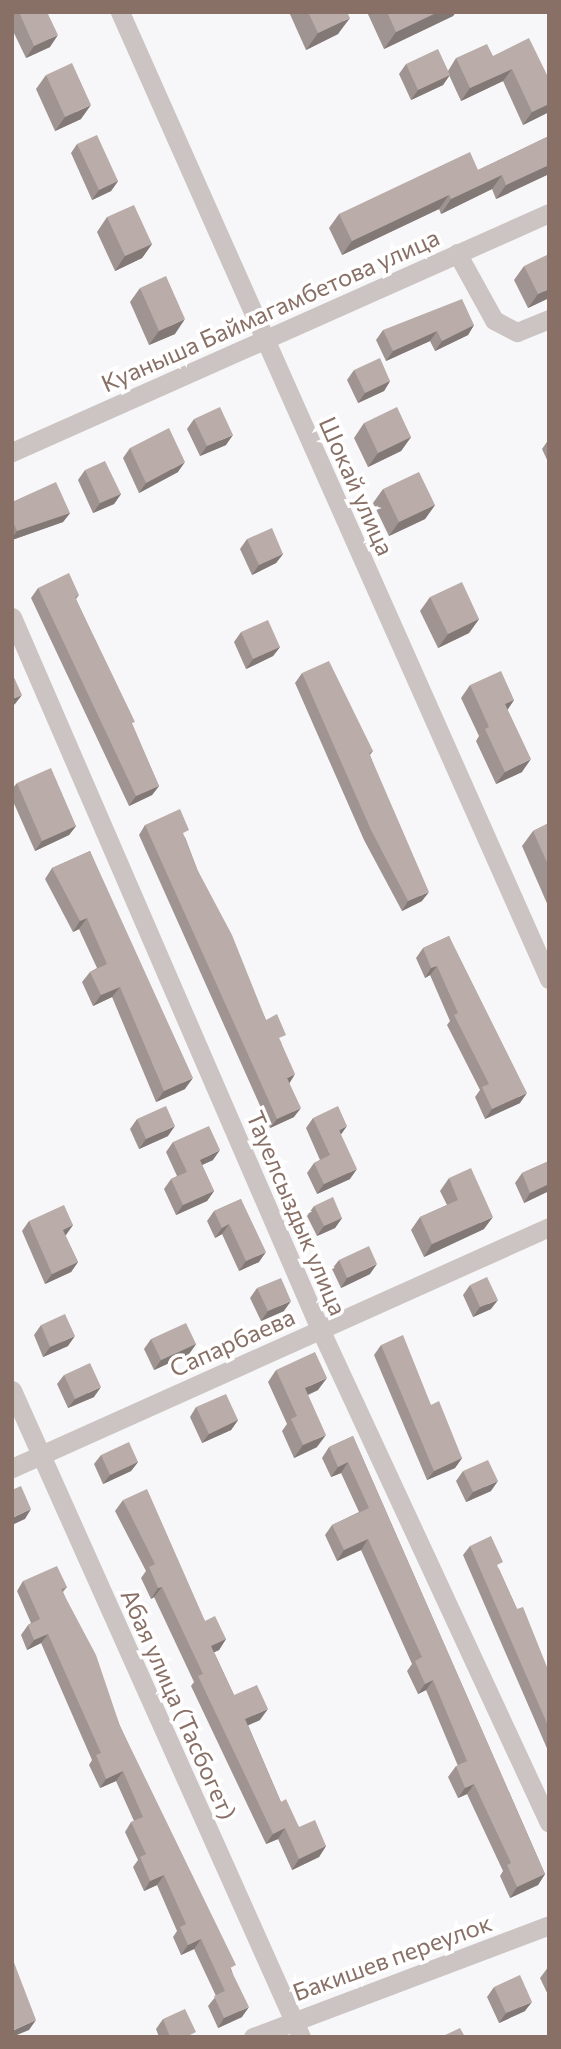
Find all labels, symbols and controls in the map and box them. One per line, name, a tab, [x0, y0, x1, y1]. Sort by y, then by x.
street label: Куаныша Баймагамбетова улица	[97, 222, 443, 398]
street label: Шокай улица	[314, 412, 400, 560]
street label: Тауелсыздык улица	[241, 1106, 353, 1320]
street label: Сапарбаева	[165, 1302, 299, 1382]
street label: Абая улица (Тасбогет)	[115, 1584, 243, 1824]
street label: Бакишев переулок	[289, 1908, 495, 2006]

